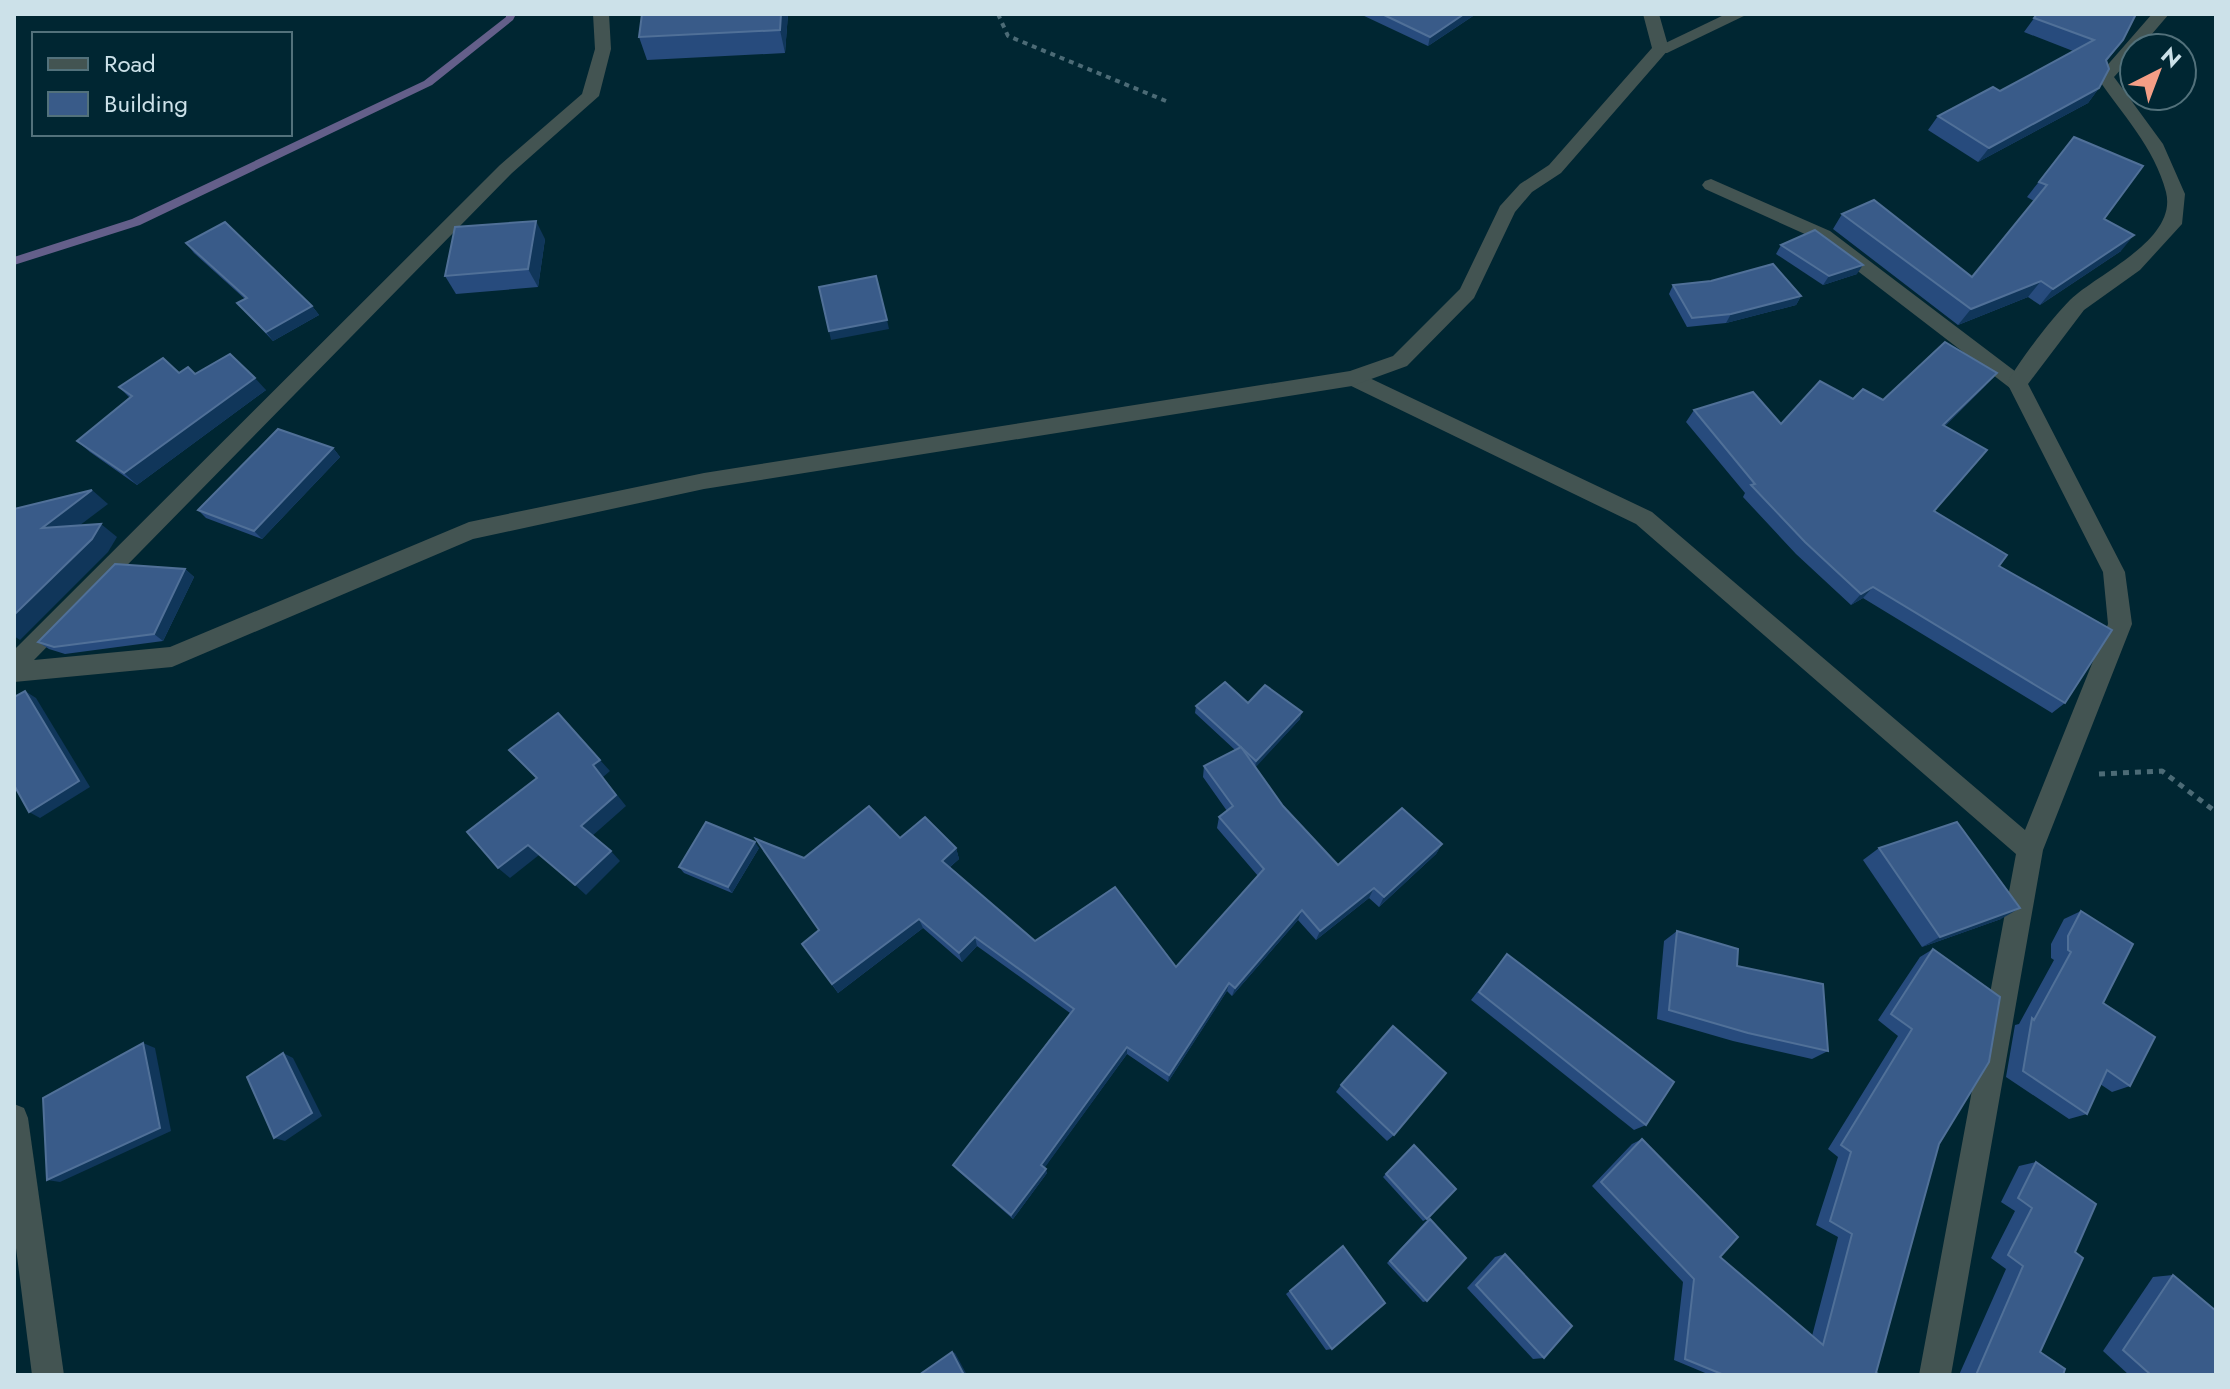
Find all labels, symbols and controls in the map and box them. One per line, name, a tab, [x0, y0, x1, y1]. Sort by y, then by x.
legend	[32, 32, 292, 136]
north arrow	[2118, 32, 2198, 112]
text: N	[2154, 39, 2189, 75]
text: Road	[104, 46, 156, 81]
text: Building	[104, 86, 188, 121]

